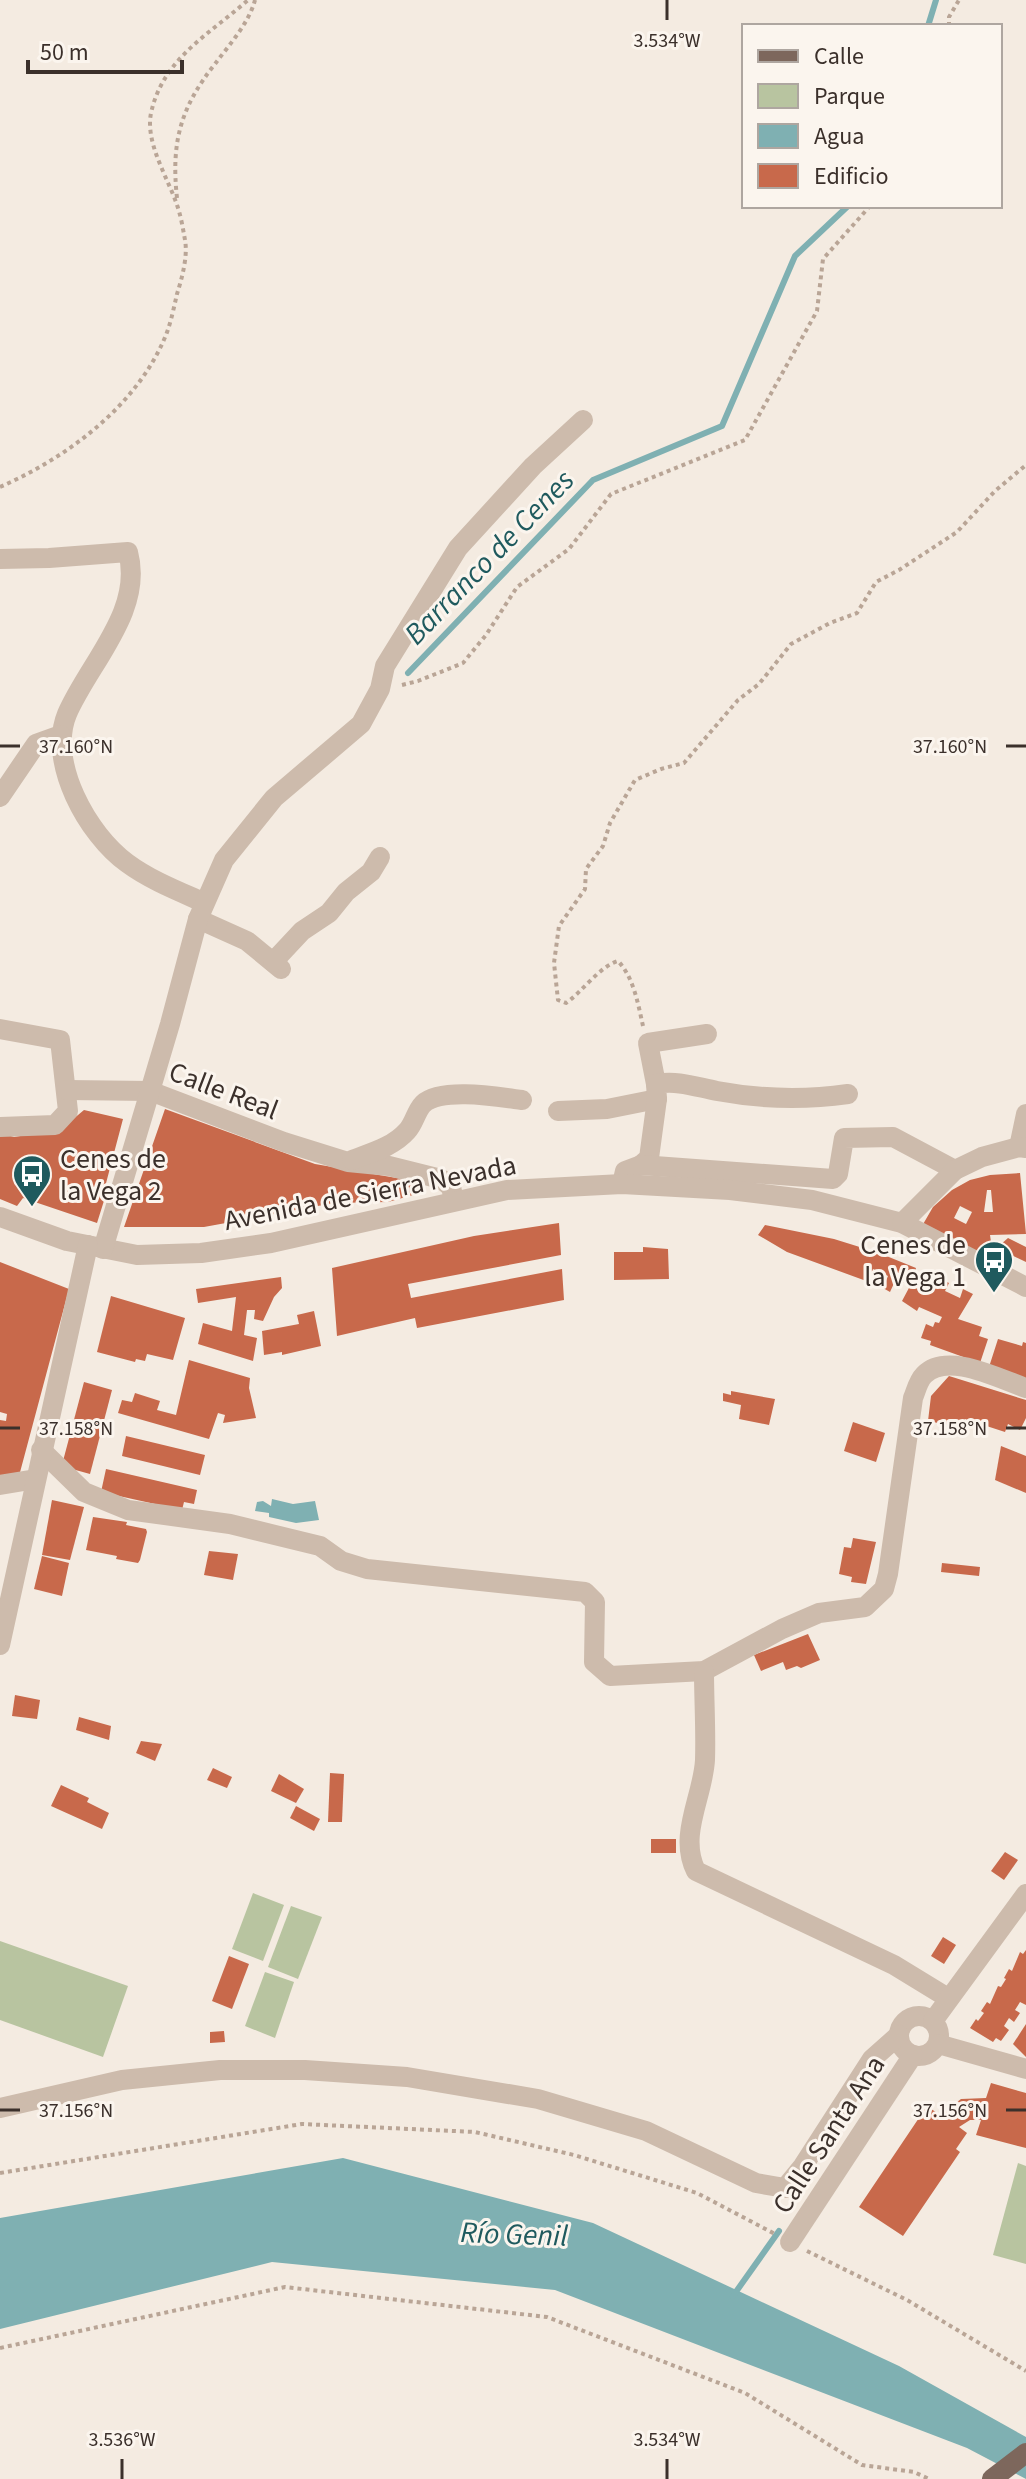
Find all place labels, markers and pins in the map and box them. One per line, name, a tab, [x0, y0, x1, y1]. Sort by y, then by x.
place label: Cenes de la Vega 2	[60, 1139, 166, 1211]
bus stop icon: Cenes de la Vega 2	[11, 1153, 53, 1208]
place label: Cenes de la Vega 1	[860, 1225, 966, 1297]
bus stop icon: Cenes de la Vega 1	[973, 1239, 1015, 1294]

